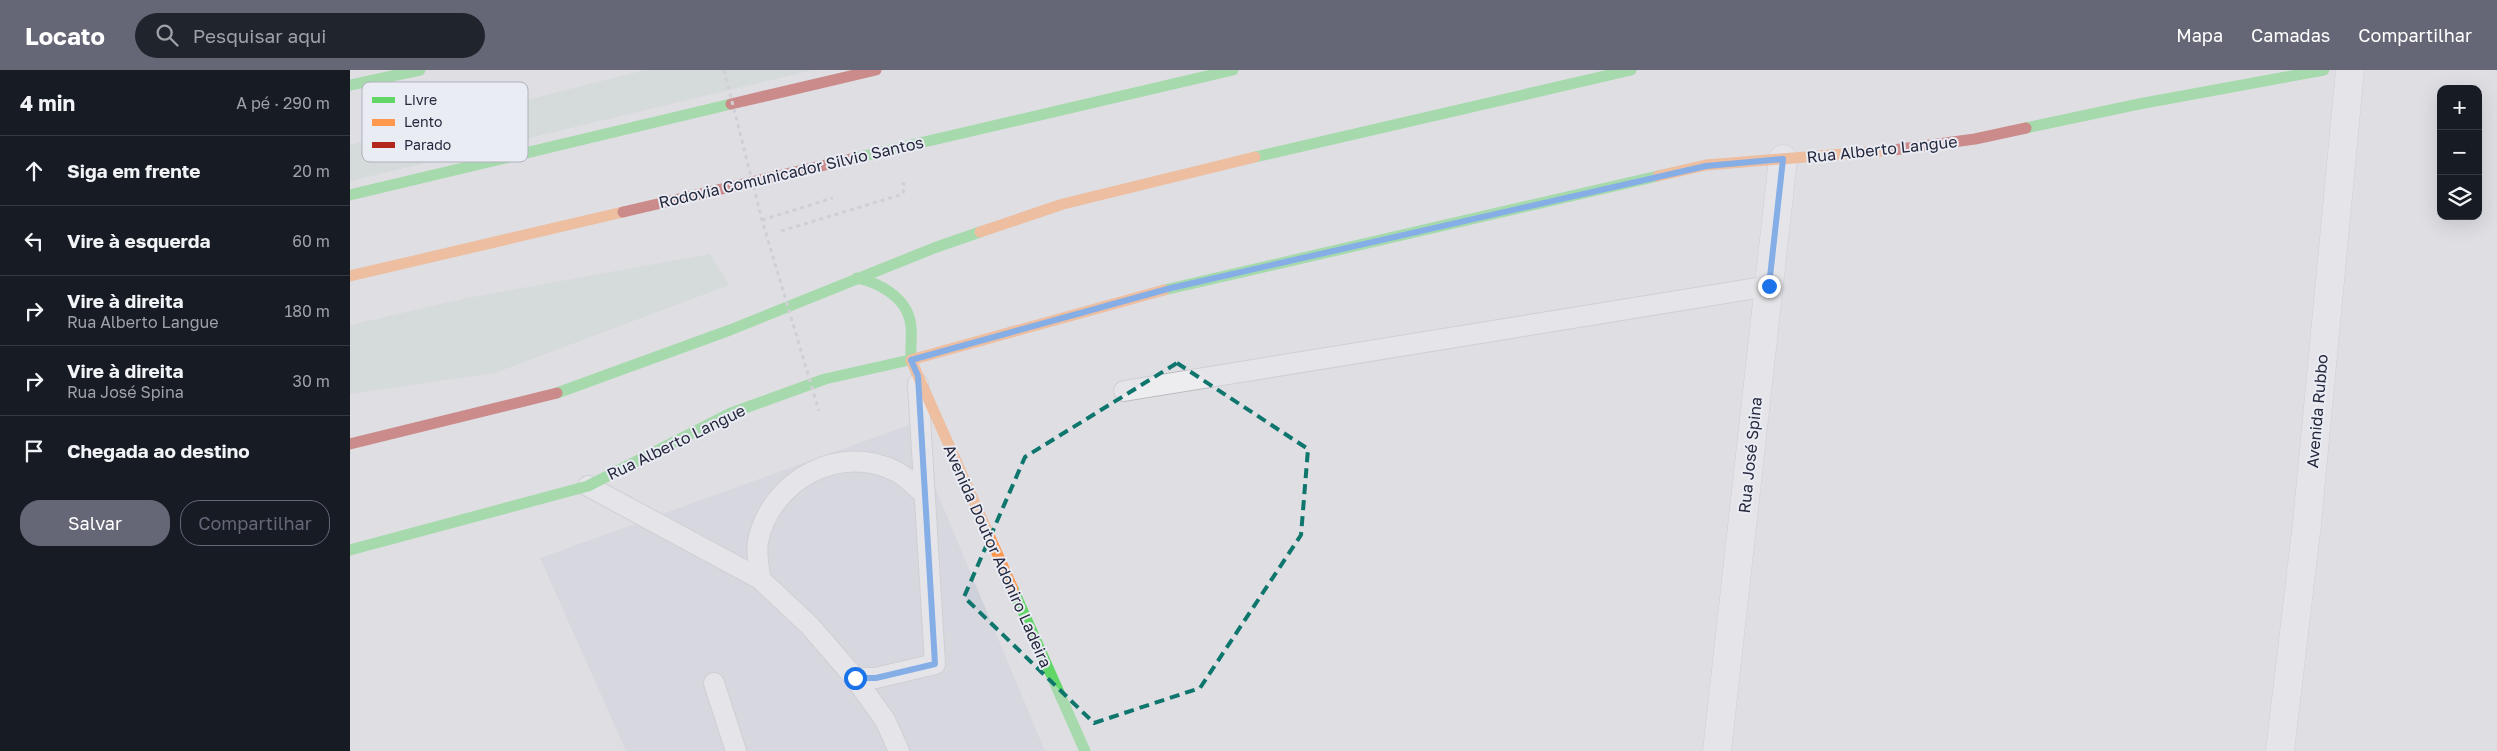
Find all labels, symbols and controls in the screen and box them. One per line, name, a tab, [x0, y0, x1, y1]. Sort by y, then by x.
search box	[135, 13, 485, 58]
text: Locato	[25, 21, 105, 50]
icon: search	[153, 21, 181, 49]
text: Pesquisar aqui	[193, 24, 326, 47]
text: Mapa	[2176, 24, 2223, 46]
text: Camadas	[2251, 24, 2330, 46]
text: Compartilhar	[2358, 24, 2472, 46]
legend	[362, 82, 528, 162]
map controls	[2437, 85, 2482, 220]
button: +	[2437, 85, 2482, 130]
text: 4 min	[20, 90, 75, 116]
text: Livre	[404, 91, 437, 108]
text: A pé · 290 m	[236, 93, 330, 113]
text: Lento	[404, 113, 442, 130]
button: −	[2437, 130, 2482, 175]
street label: Rua Alberto Langue	[1806, 131, 1958, 167]
street label: Rodovia Comunicador Silvio Santos	[657, 132, 925, 212]
text: Parado	[404, 136, 451, 153]
icon: ahead	[20, 157, 48, 185]
text: Siga em frente	[67, 159, 201, 182]
text: 20 m	[293, 161, 330, 181]
button: layers	[2437, 175, 2482, 220]
icon: left	[20, 227, 48, 255]
text: Vire à esquerda	[67, 229, 210, 252]
text: 60 m	[292, 231, 330, 251]
route end	[1758, 275, 1781, 298]
text: Vire à direita	[67, 289, 184, 312]
icon: right	[20, 297, 48, 325]
text: 180 m	[284, 301, 330, 321]
text: Rua Alberto Langue	[67, 312, 218, 332]
street label: Avenida Rubbo	[2302, 353, 2332, 469]
text: Vire à direita	[67, 359, 184, 382]
icon: right	[20, 367, 48, 395]
text: 30 m	[293, 371, 330, 391]
text: Rua José Spina	[67, 382, 184, 402]
street label: Rua José Spina	[1734, 396, 1766, 514]
street label: Rua Alberto Langue	[604, 400, 748, 484]
icon: arrive	[20, 437, 48, 465]
text: Chegada ao destino	[67, 439, 250, 462]
street label: Avenida Doutor Adoniro Ladeira	[940, 441, 1056, 671]
button: Salvar	[20, 500, 170, 546]
button: Compartilhar	[180, 500, 330, 546]
route start	[844, 667, 867, 690]

